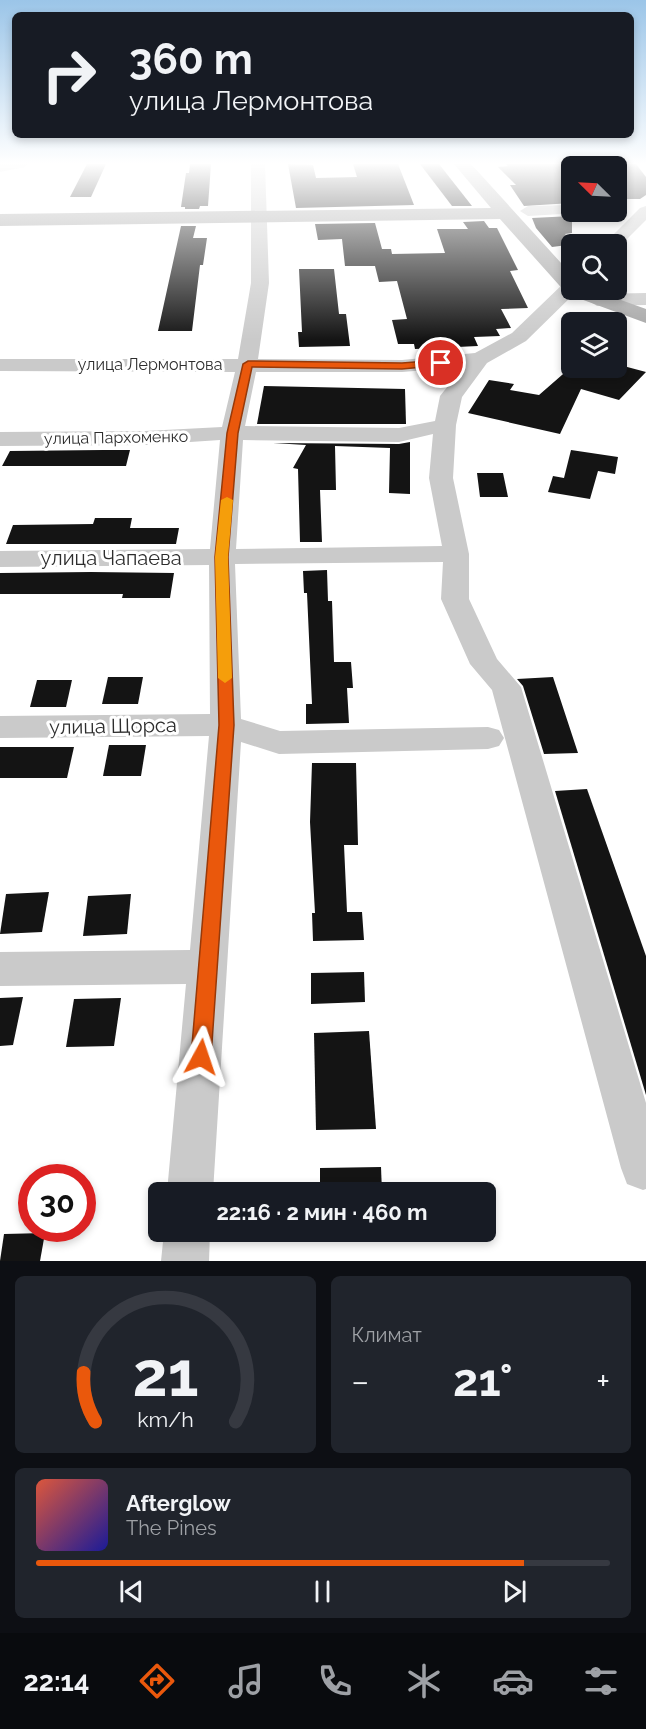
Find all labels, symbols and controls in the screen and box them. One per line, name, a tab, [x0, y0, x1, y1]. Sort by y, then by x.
text: 360 m	[129, 35, 253, 84]
icon: right	[30, 36, 108, 114]
text: улица Лермонтова	[129, 85, 373, 116]
north arrow	[561, 156, 627, 222]
map controls	[561, 156, 627, 378]
button: search	[561, 234, 627, 300]
button: layers	[561, 312, 627, 378]
pin	[415, 337, 466, 388]
icon: arrive	[424, 346, 457, 379]
street label: улица Лермонтова	[78, 355, 222, 374]
street label: улица Пархоменко	[44, 427, 188, 448]
street label: улица Чапаева	[40, 546, 182, 570]
street label: улица Щорса	[49, 713, 177, 739]
position arrow	[169, 1025, 233, 1089]
speed limit sign: 30	[18, 1164, 96, 1242]
text: 22:16 · 2 мин · 460 m	[216, 1199, 428, 1225]
text: Климат	[352, 1323, 422, 1347]
text: 21	[132, 1337, 198, 1411]
text: 21°	[453, 1354, 513, 1407]
text: −	[352, 1362, 369, 1401]
text: +	[596, 1362, 610, 1401]
text: km/h	[137, 1407, 194, 1432]
text: Afterglow	[126, 1490, 231, 1516]
text: The Pines	[126, 1516, 217, 1540]
icon: previous	[115, 1575, 148, 1608]
icon: pause	[306, 1575, 339, 1608]
icon: next	[498, 1575, 531, 1608]
icon: directions	[136, 1660, 178, 1702]
icon: music	[225, 1660, 267, 1702]
icon: phone	[314, 1660, 356, 1702]
icon: climate	[403, 1660, 445, 1702]
icon: car	[492, 1660, 534, 1702]
icon: filters	[580, 1660, 622, 1702]
text: 22:14	[23, 1666, 89, 1697]

